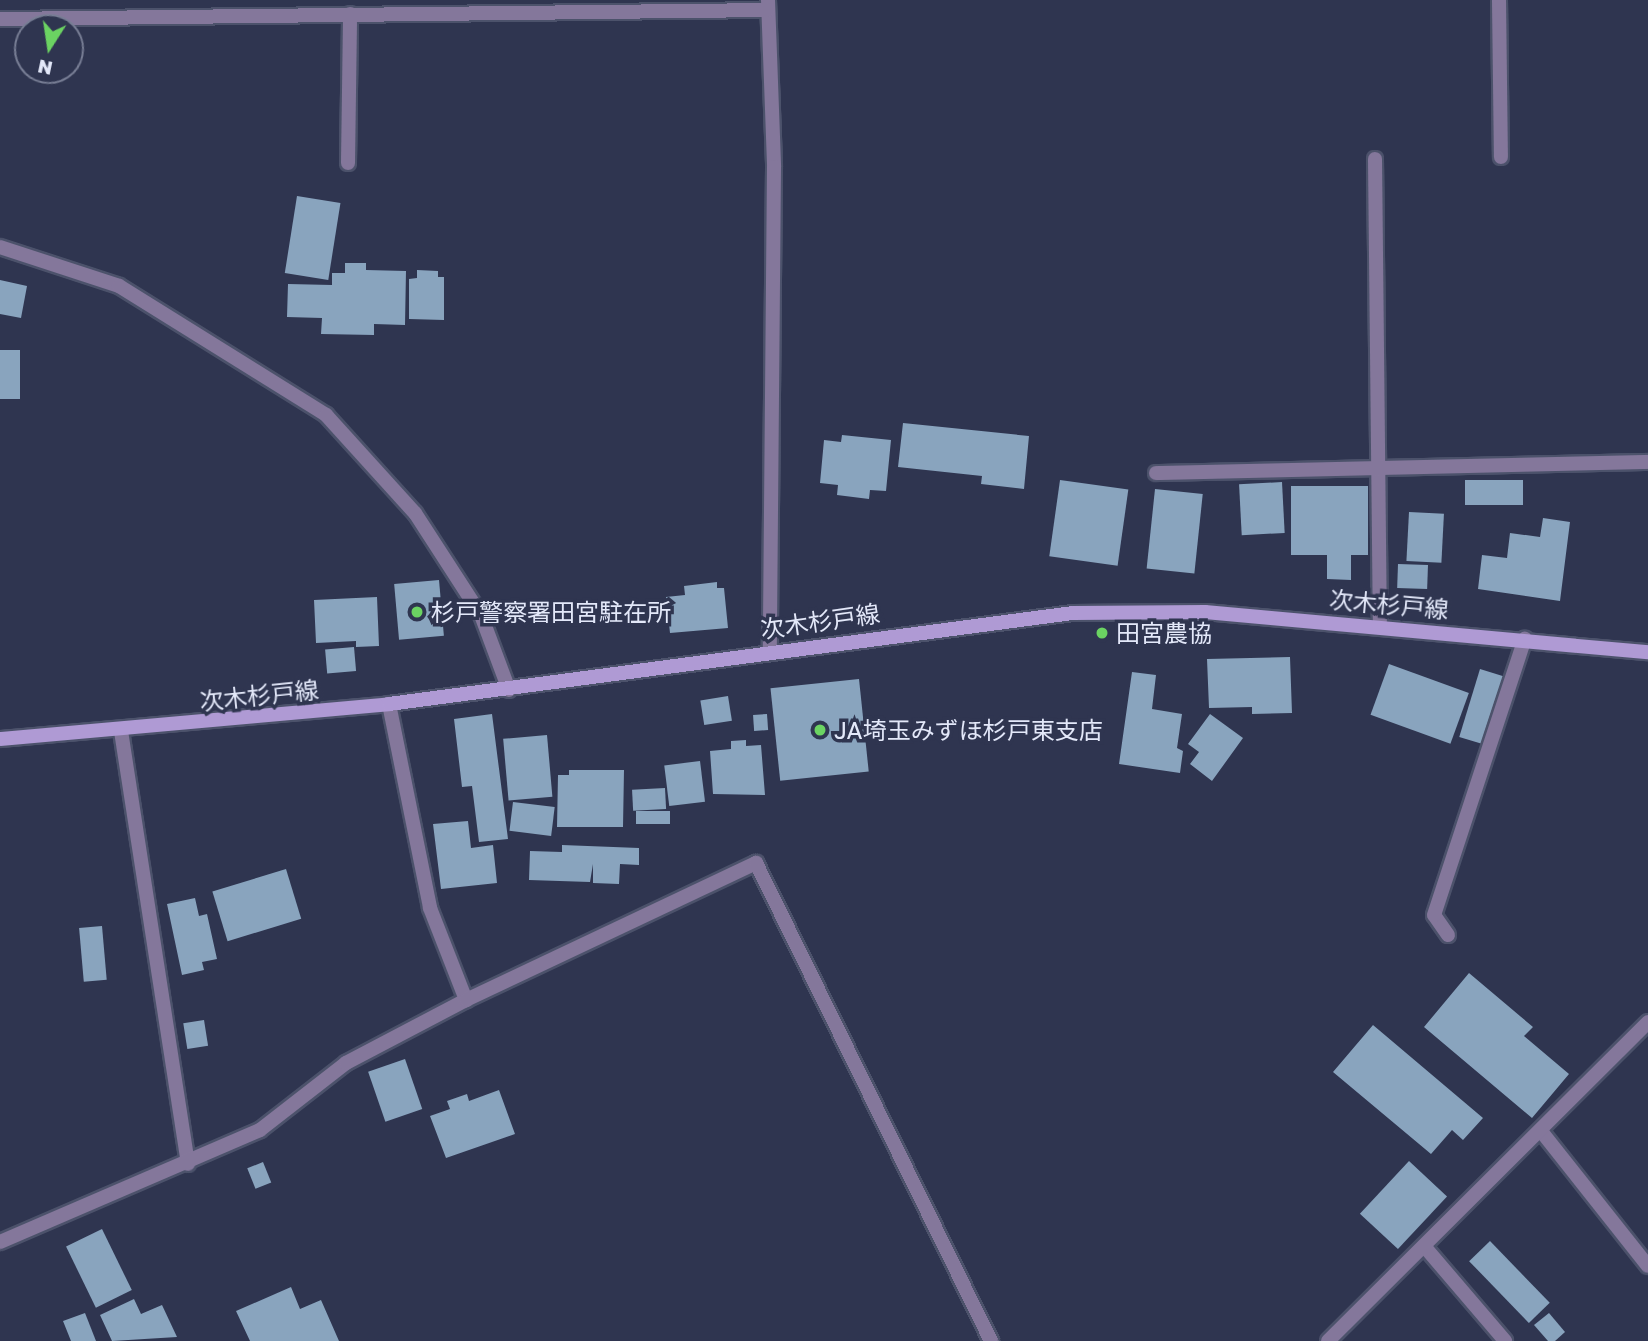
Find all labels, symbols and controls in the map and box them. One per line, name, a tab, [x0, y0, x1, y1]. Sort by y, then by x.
north arrow	[14, 14, 84, 84]
text: N	[35, 55, 54, 81]
street label: 次木杉戸線	[1328, 584, 1450, 624]
place label: 杉戸警察署田宮駐在所	[431, 598, 671, 626]
street label: 次木杉戸線	[759, 598, 881, 644]
marker: 杉戸警察署田宮駐在所	[409, 604, 425, 620]
place label: 田宮農協	[1116, 619, 1212, 647]
marker: 田宮農協	[1094, 625, 1110, 641]
street label: 次木杉戸線	[198, 674, 320, 716]
place label: JA埼玉みずほ杉戸東支店	[834, 716, 1103, 744]
marker: JA埼玉みずほ杉戸東支店	[812, 722, 828, 738]

